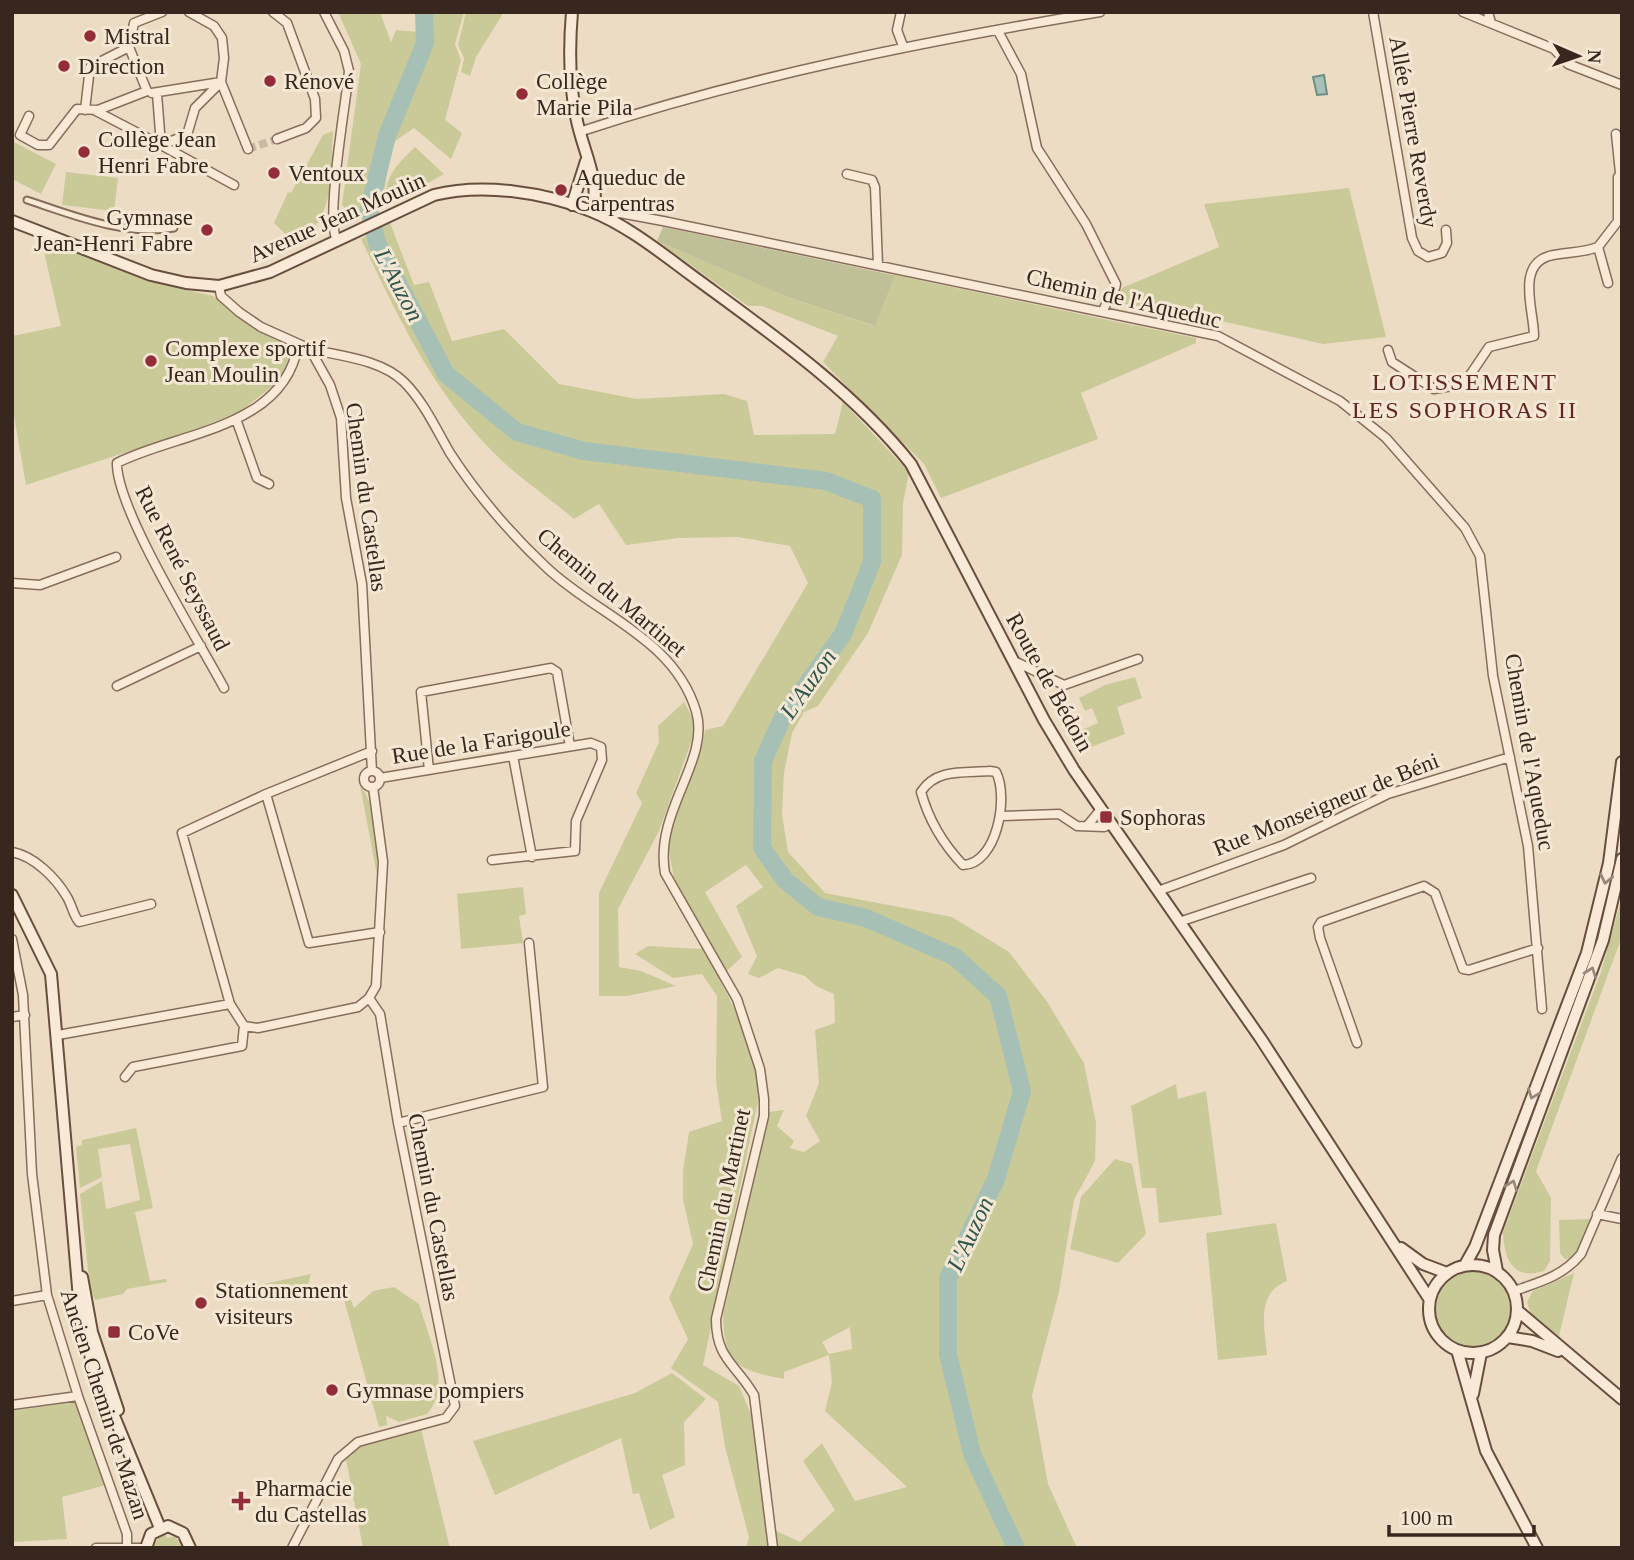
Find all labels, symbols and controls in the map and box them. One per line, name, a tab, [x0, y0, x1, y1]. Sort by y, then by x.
north arrow	[1543, 21, 1613, 91]
place label: Mistral	[104, 24, 170, 49]
marker: Mistral	[82, 28, 98, 44]
street label: Allée Pierre Reverdy	[1384, 34, 1443, 230]
text: N	[1584, 49, 1605, 64]
place label: Direction	[78, 54, 165, 79]
marker: Direction	[56, 58, 72, 74]
place label: Rénové	[284, 69, 354, 94]
place label: Collège Marie Pila	[536, 69, 632, 120]
marker: Rénové	[262, 73, 278, 89]
marker: Collège Marie Pila	[514, 86, 530, 102]
place label: Collège Jean Henri Fabre	[98, 127, 217, 178]
marker: Collège Jean Henri Fabre	[76, 144, 92, 160]
place label: Ventoux	[288, 161, 365, 186]
marker: Ventoux	[266, 165, 282, 181]
place label: Aqueduc de Carpentras	[575, 165, 686, 216]
street label: Avenue Jean Moulin	[245, 167, 429, 268]
marker: Aqueduc de Carpentras	[553, 182, 569, 198]
place label: Gymnase Jean-Henri Fabre	[34, 205, 193, 256]
marker: Gymnase Jean-Henri Fabre	[199, 222, 215, 238]
water label: L'Auzon	[369, 243, 429, 326]
street label: Chemin de l'Aqueduc	[1024, 264, 1224, 333]
place label: Complexe sportif Jean Moulin	[165, 336, 326, 387]
marker: Complexe sportif Jean Moulin	[143, 353, 159, 369]
district label: LOTISSEMENT LES SOPHORAS II	[1352, 369, 1578, 423]
street label: Chemin du Castellas	[341, 401, 392, 593]
street label: Rue René Seyssaud	[130, 482, 235, 655]
street label: Chemin du Martinet	[532, 523, 692, 662]
street label: Route de Bédoin	[1001, 609, 1098, 756]
water label: L'Auzon	[774, 644, 841, 724]
street label: Chemin de l'Aqueduc	[1500, 652, 1559, 853]
street label: Rue de la Farigoule	[390, 716, 572, 769]
street label: Rue Monseigneur de Béni	[1210, 748, 1443, 861]
place label: Sophoras	[1120, 805, 1206, 830]
marker: Sophoras	[1098, 809, 1114, 825]
one-way arrow	[1600, 872, 1615, 884]
one-way arrow	[1583, 966, 1597, 978]
one-way arrow	[1528, 1087, 1542, 1099]
street label: Chemin du Martinet	[692, 1106, 755, 1294]
street label: Chemin du Castellas	[403, 1111, 464, 1303]
one-way arrow	[1504, 1180, 1518, 1192]
water label: L'Auzon	[941, 1193, 998, 1276]
place label: Stationnement visiteurs	[215, 1278, 348, 1329]
street label: Ancien Chemin de Mazan	[55, 1286, 154, 1523]
marker: Stationnement visiteurs	[193, 1295, 209, 1311]
place label: CoVe	[128, 1320, 179, 1345]
marker: CoVe	[106, 1324, 122, 1340]
place label: Gymnase pompiers	[346, 1378, 524, 1403]
marker: Gymnase pompiers	[324, 1382, 340, 1398]
place label: Pharmacie du Castellas	[255, 1476, 367, 1527]
marker: Pharmacie du Castellas	[233, 1493, 249, 1509]
scale bar	[1389, 1494, 1534, 1538]
text: 100 m	[1400, 1506, 1453, 1530]

